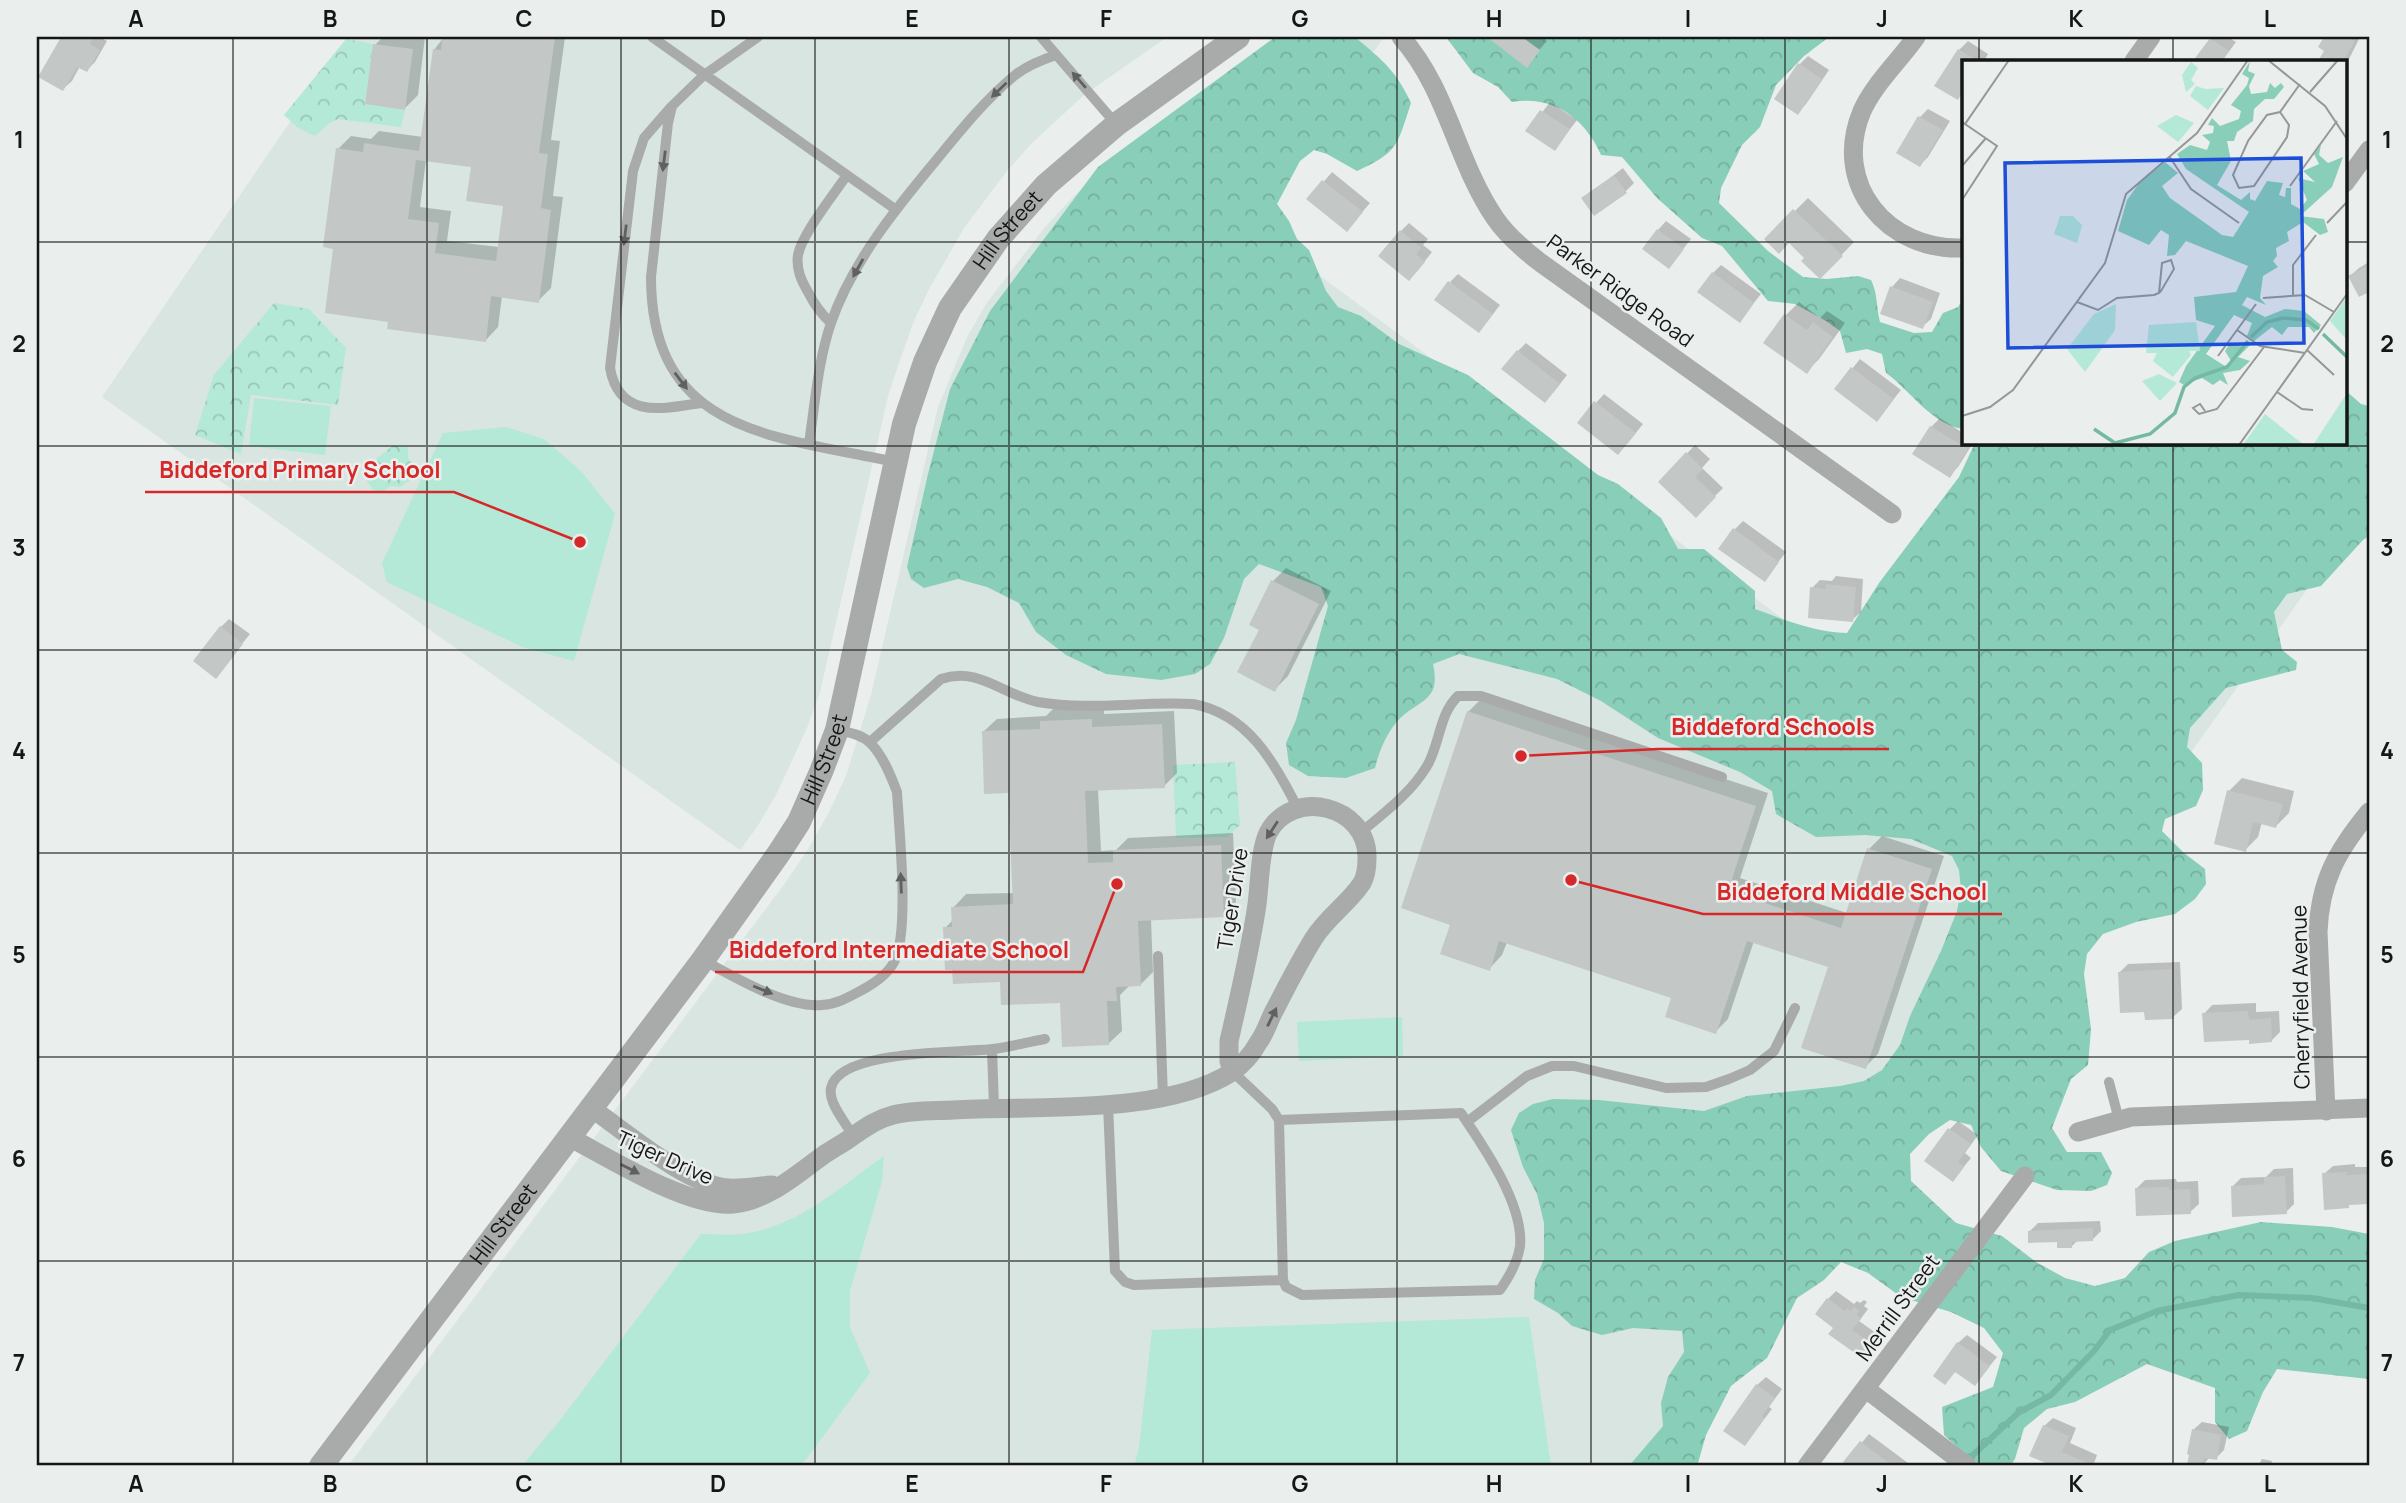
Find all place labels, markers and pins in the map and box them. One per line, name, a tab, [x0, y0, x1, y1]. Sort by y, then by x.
callout: Biddeford Primary School	[145, 448, 454, 492]
callout: Biddeford Schools	[1658, 705, 1889, 749]
callout: Biddeford Middle School	[1703, 870, 2002, 914]
callout: Biddeford Intermediate School	[715, 928, 1083, 972]

